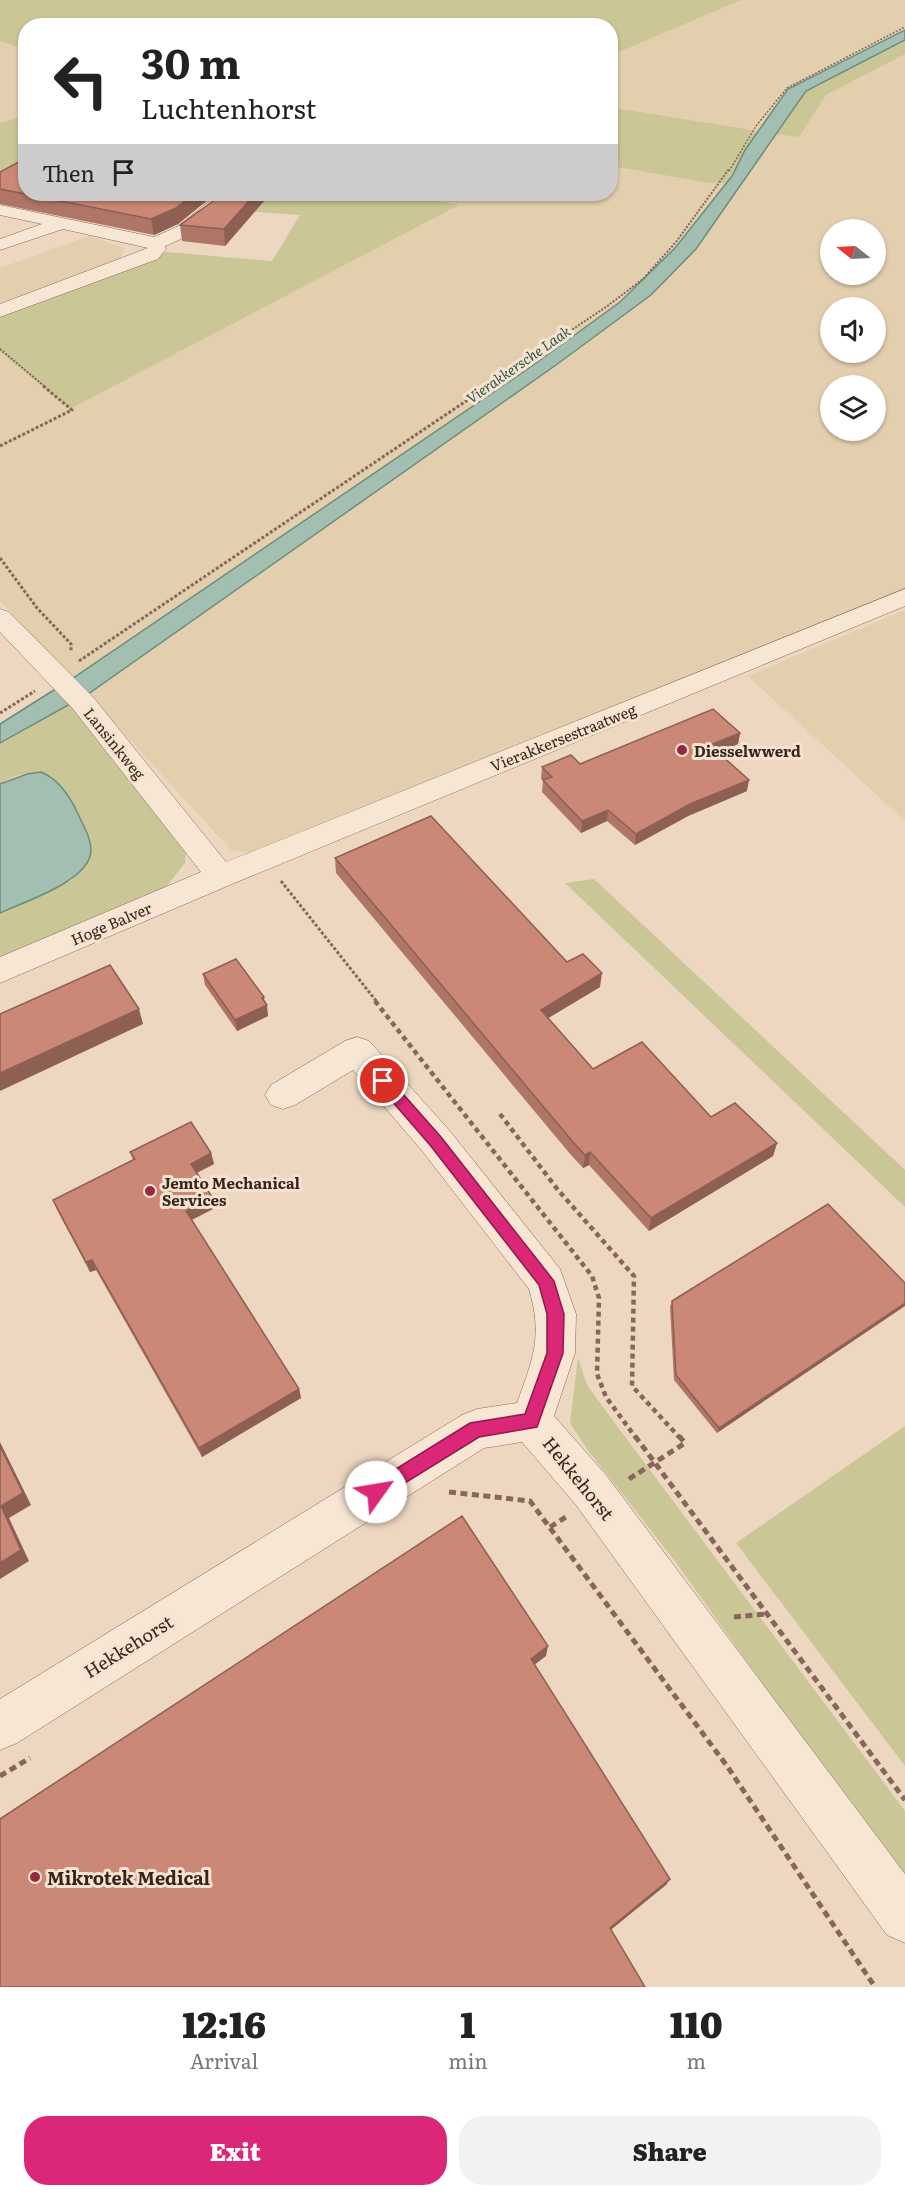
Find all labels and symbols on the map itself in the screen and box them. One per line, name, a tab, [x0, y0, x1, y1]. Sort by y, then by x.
north arrow	[820, 219, 886, 285]
water label: Vierakkersche Laak	[462, 320, 574, 408]
street label: Vierakkersestraatweg	[487, 697, 640, 777]
street label: Lansinkweg	[79, 702, 152, 784]
place label: Diesselwwerd	[694, 739, 801, 762]
marker: Diesselwwerd	[675, 743, 689, 757]
street label: Hoge Balver	[67, 896, 155, 950]
pin	[357, 1055, 408, 1106]
place label: Jemto Mechanical Services	[162, 1171, 301, 1211]
marker: Jemto Mechanical Services	[143, 1184, 157, 1198]
street label: Hekkehorst	[537, 1430, 622, 1526]
position arrow	[344, 1460, 408, 1524]
street label: Hekkehorst	[78, 1607, 178, 1684]
place label: Mikrotek Medical	[47, 1864, 211, 1891]
marker: Mikrotek Medical	[28, 1870, 42, 1884]

